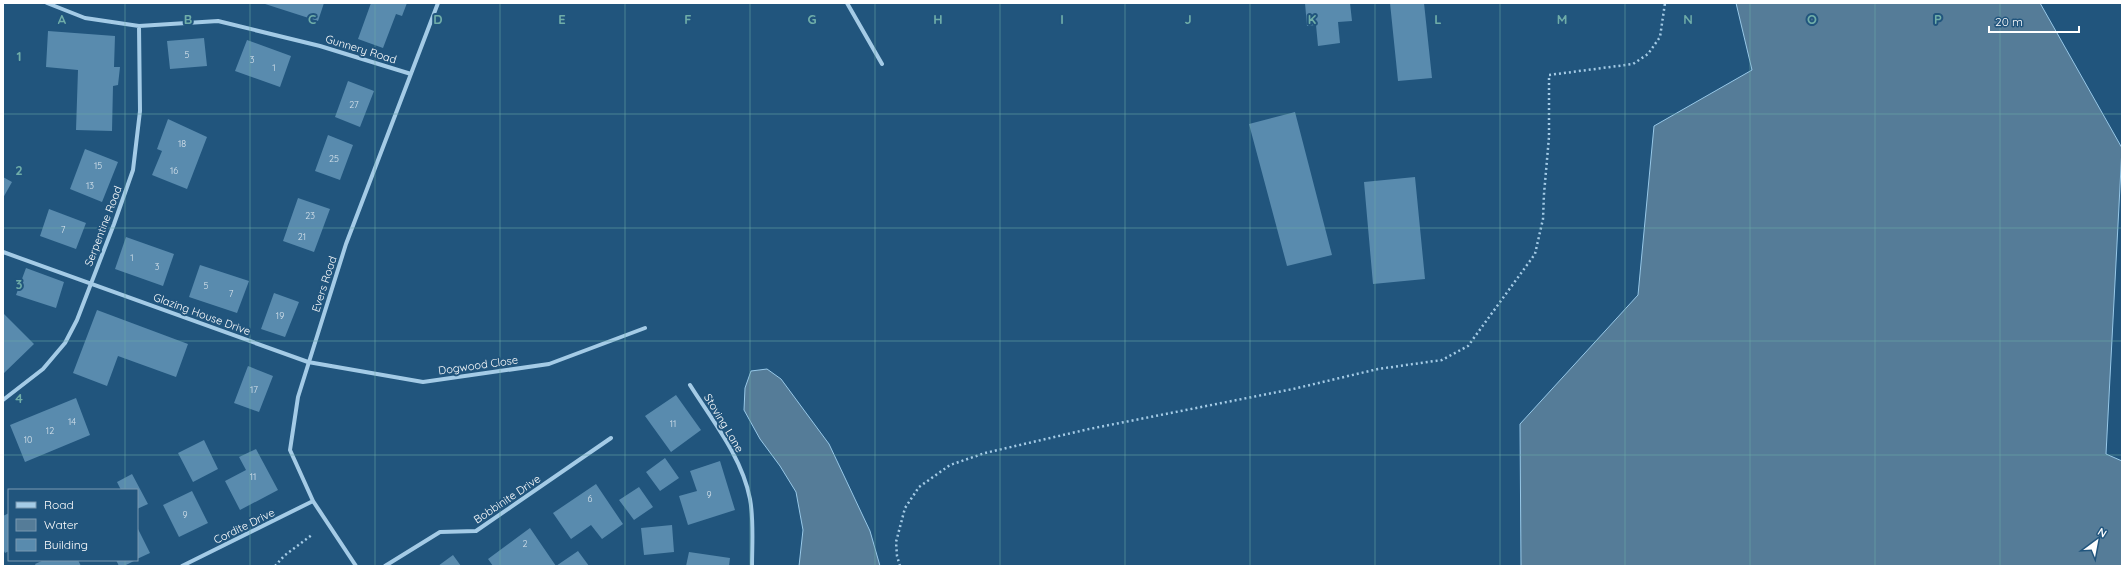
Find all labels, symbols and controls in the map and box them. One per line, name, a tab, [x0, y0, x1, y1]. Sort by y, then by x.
scale bar	[1989, 8, 2079, 34]
text: A	[58, 11, 67, 27]
text: B	[184, 11, 192, 27]
text: C	[308, 11, 316, 27]
text: D	[433, 11, 443, 27]
text: E	[558, 11, 566, 27]
text: F	[684, 11, 692, 27]
text: G	[807, 11, 817, 27]
text: H	[933, 11, 943, 27]
text: I	[1060, 11, 1064, 27]
text: J	[1184, 11, 1192, 27]
text: K	[1308, 11, 1317, 27]
text: L	[1434, 11, 1442, 27]
text: M	[1557, 11, 1567, 27]
text: N	[1683, 11, 1693, 27]
text: O	[1807, 11, 1817, 27]
text: P	[1934, 11, 1942, 27]
text: 20 m	[1995, 14, 2023, 29]
street label: Gunnery Road	[324, 32, 398, 66]
text: 1	[16, 48, 22, 64]
house number: 5	[185, 49, 190, 60]
house number: 3	[250, 54, 255, 65]
house number: 1	[272, 62, 276, 73]
house number: 27	[349, 99, 359, 110]
house number: 18	[178, 138, 186, 149]
house number: 25	[329, 153, 339, 164]
house number: 15	[94, 160, 102, 171]
text: 2	[15, 162, 23, 178]
house number: 16	[170, 165, 178, 176]
house number: 13	[86, 180, 94, 191]
street label: Serpentine Road	[81, 184, 125, 268]
house number: 23	[305, 210, 315, 221]
house number: 7	[61, 224, 66, 235]
house number: 21	[298, 231, 306, 242]
house number: 1	[130, 252, 134, 263]
street label: Evers Road	[308, 254, 340, 314]
house number: 3	[155, 261, 160, 272]
text: 3	[16, 276, 23, 292]
house number: 5	[204, 280, 209, 291]
house number: 7	[229, 288, 234, 299]
street label: Glazing House Drive	[152, 290, 252, 338]
house number: 19	[276, 310, 284, 321]
street label: Dogwood Close	[437, 352, 519, 378]
house number: 17	[250, 384, 258, 395]
text: 4	[15, 390, 23, 406]
street label: Stoving Lane	[701, 391, 747, 455]
house number: 14	[68, 416, 76, 427]
house number: 11	[670, 418, 676, 429]
house number: 12	[46, 425, 54, 436]
house number: 10	[24, 434, 32, 445]
house number: 11	[250, 471, 256, 482]
street label: Bobbinite Drive	[471, 472, 543, 526]
legend	[8, 489, 138, 561]
house number: 9	[706, 489, 712, 500]
house number: 6	[588, 493, 593, 504]
text: Road	[44, 497, 74, 512]
street label: Cordite Drive	[211, 505, 277, 547]
house number: 9	[182, 509, 188, 520]
text: Water	[44, 517, 79, 532]
north arrow	[2077, 521, 2117, 561]
text: N	[2095, 524, 2109, 541]
text: Building	[44, 537, 88, 552]
house number: 2	[523, 538, 528, 549]

